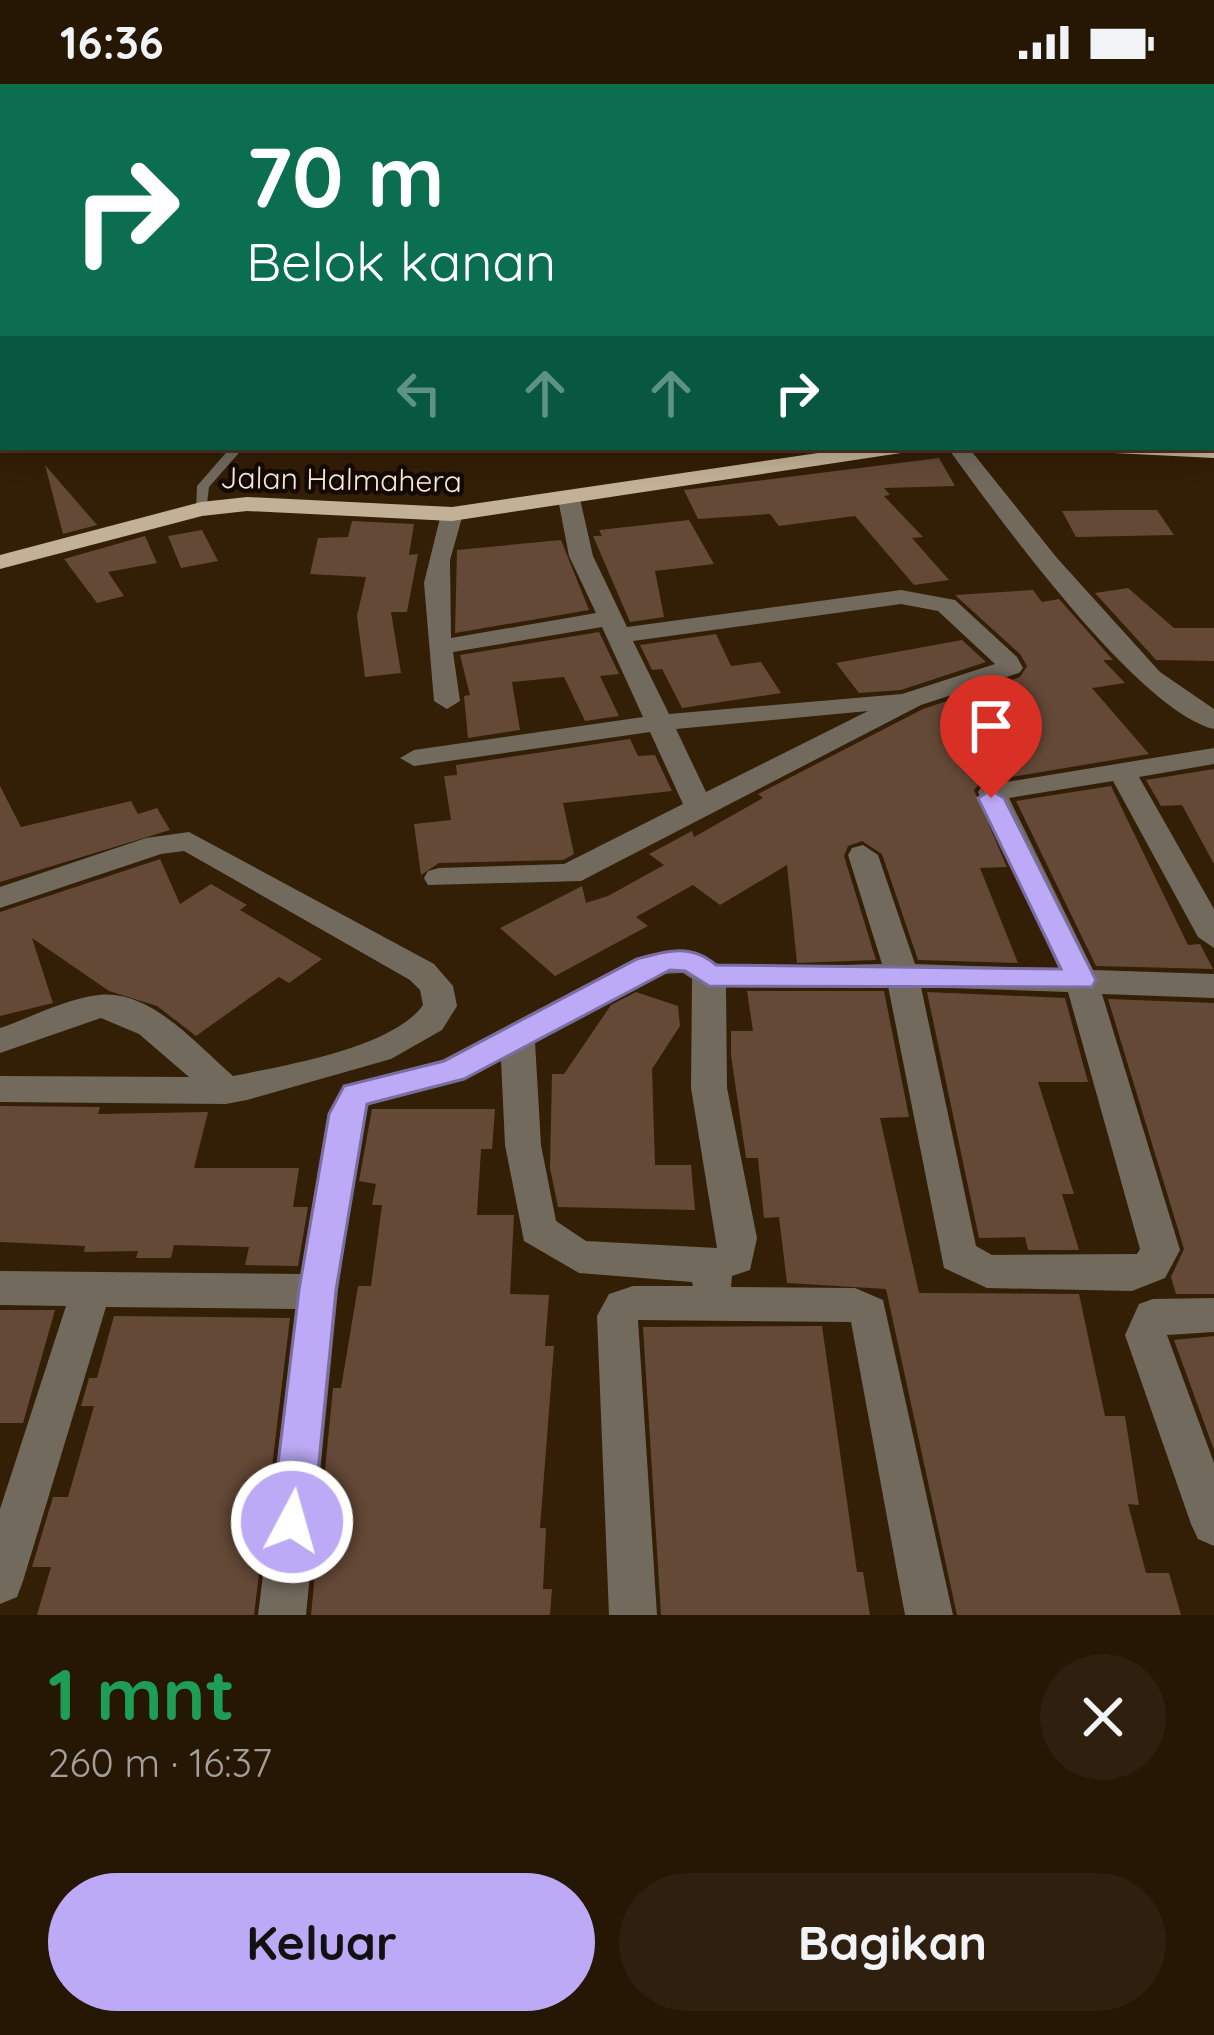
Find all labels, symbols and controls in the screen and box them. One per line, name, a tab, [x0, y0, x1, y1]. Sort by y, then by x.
text: 16:36	[60, 14, 164, 70]
text: 70 m	[246, 123, 445, 228]
icon: right	[48, 132, 204, 288]
text: Belok kanan	[246, 227, 556, 295]
icon: left	[386, 360, 452, 426]
icon: ahead	[512, 360, 578, 426]
icon: ahead	[638, 360, 704, 426]
icon: right	[764, 360, 830, 426]
street label: Jalan Halmahera	[220, 458, 462, 500]
pin	[940, 675, 1042, 798]
icon: arrive	[958, 693, 1024, 759]
position arrow	[229, 1459, 355, 1585]
text: 1 mnt	[48, 1648, 235, 1738]
button: close	[1040, 1654, 1166, 1780]
text: 260 m · 16:37	[48, 1738, 272, 1787]
button: Keluar	[48, 1873, 595, 2011]
button: Bagikan	[619, 1873, 1166, 2011]

